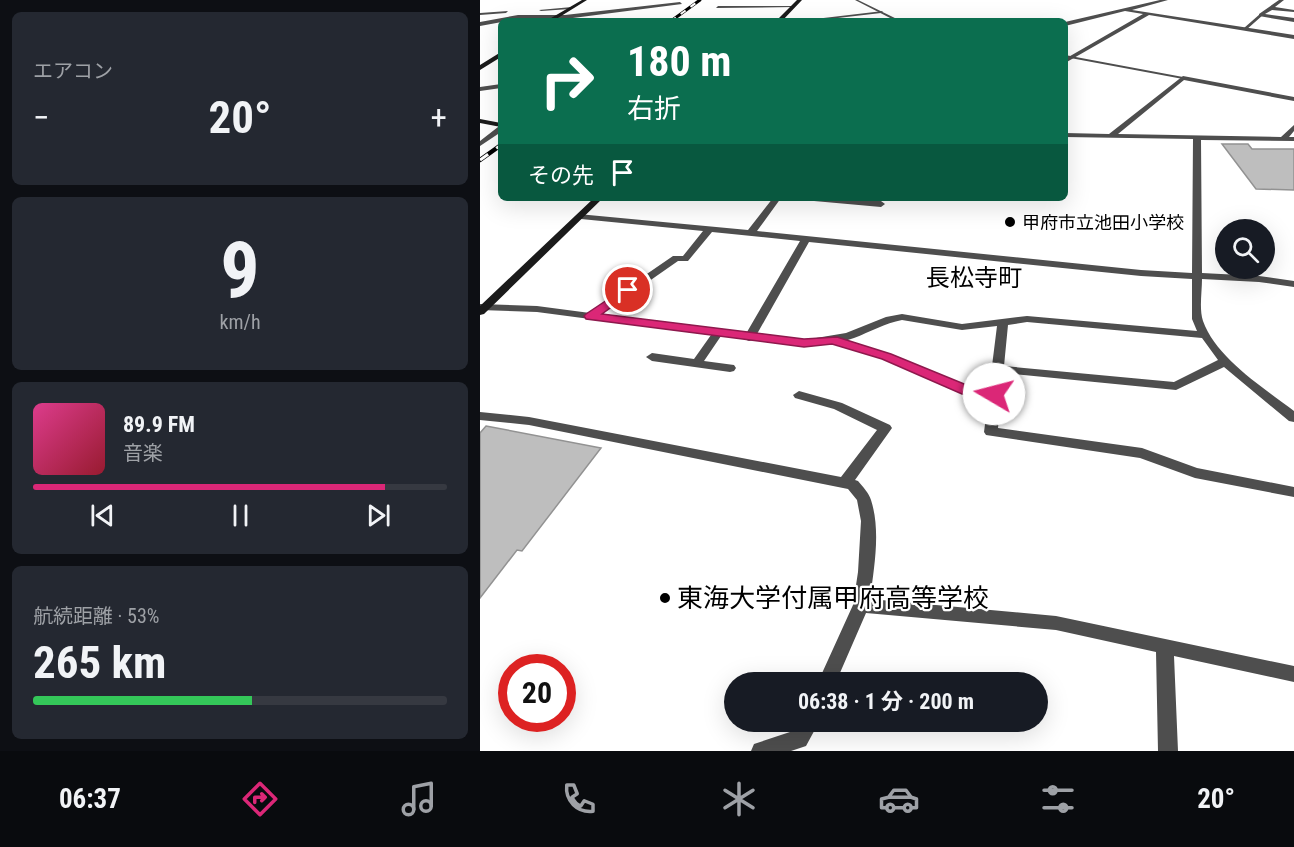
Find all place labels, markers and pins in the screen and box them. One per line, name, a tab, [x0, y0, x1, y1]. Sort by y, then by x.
place label: 甲府市立池田小学校	[1022, 212, 1184, 233]
marker: 甲府市立池田小学校	[1003, 215, 1017, 229]
pin	[602, 264, 653, 315]
place label: 東海大学付属甲府高等学校	[677, 583, 989, 613]
marker: 東海大学付属甲府高等学校	[658, 591, 672, 605]

